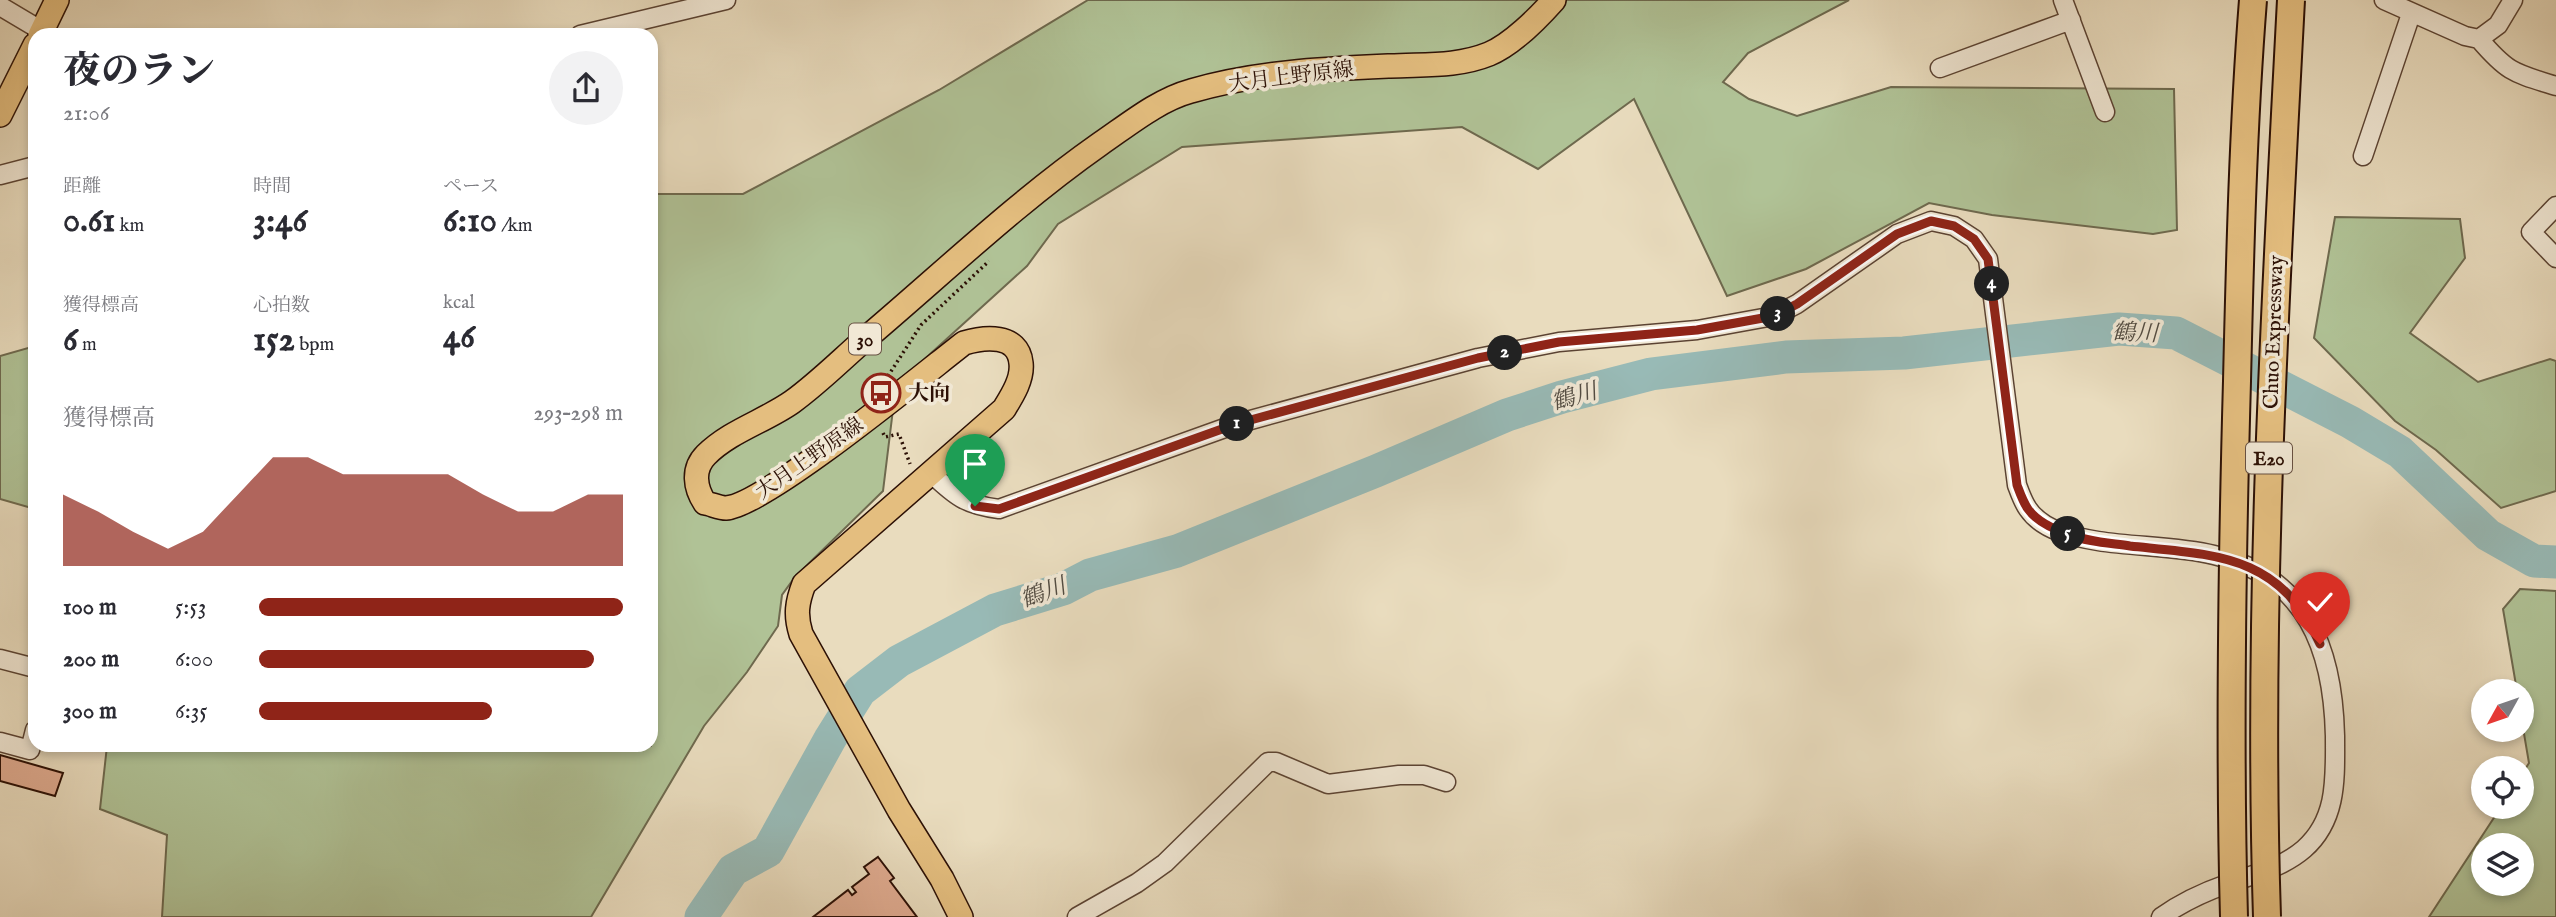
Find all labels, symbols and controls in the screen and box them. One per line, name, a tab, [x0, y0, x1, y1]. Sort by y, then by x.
text: 夜のラン	[63, 49, 215, 97]
button: share	[549, 51, 623, 125]
street label: 大月上野原線	[1227, 56, 1355, 99]
text: 21:06	[63, 99, 109, 128]
text: 距離	[63, 175, 101, 199]
text: 時間	[253, 175, 291, 199]
text: ペース	[443, 175, 499, 199]
text: 0.61	[63, 199, 115, 244]
text: 3:46	[253, 199, 307, 244]
text: 6:10	[443, 199, 497, 244]
text: km	[115, 214, 144, 238]
text: /km	[497, 214, 533, 238]
street label: Chuo Expressway	[2258, 254, 2291, 409]
pin: 4	[1974, 266, 2010, 302]
text: 4	[1987, 271, 1996, 295]
text: kcal	[443, 291, 475, 315]
text: 獲得標高	[63, 294, 139, 318]
text: 心拍数	[253, 294, 310, 318]
pin: 3	[1760, 296, 1796, 332]
text: 3	[1774, 301, 1781, 325]
text: 46	[443, 315, 475, 360]
text: 6	[63, 318, 78, 363]
text: 152	[253, 318, 295, 363]
water label: 鶴川	[2111, 318, 2161, 349]
road number: 30	[849, 324, 881, 354]
text: m	[78, 333, 97, 357]
text: bpm	[295, 333, 334, 357]
pin: 2	[1488, 336, 1522, 370]
text: 2	[1500, 340, 1509, 364]
bus stop icon: 大向	[860, 372, 902, 414]
water label: 鶴川	[1548, 376, 1603, 418]
place label: 大向	[908, 381, 950, 408]
text: 293–298 m	[533, 399, 623, 428]
text: 獲得標高	[63, 404, 155, 433]
pin: 1	[1220, 406, 1254, 442]
text: 1	[1233, 411, 1240, 435]
street label: 大月上野原線	[751, 412, 869, 506]
pin	[945, 434, 1005, 506]
road number: E20	[2246, 442, 2292, 474]
icon: arrive	[956, 445, 994, 483]
pin: 5	[2050, 516, 2086, 552]
text: 5	[2064, 521, 2071, 545]
water label: 鶴川	[1017, 571, 1073, 615]
pin	[2290, 572, 2350, 644]
icon: check	[2301, 583, 2339, 621]
text: 100 m	[63, 593, 117, 622]
text: 5:53	[175, 593, 206, 622]
text: 200 m	[63, 645, 119, 674]
text: 6:00	[175, 645, 213, 674]
north arrow	[2471, 679, 2534, 742]
map controls	[2471, 679, 2534, 896]
text: 300 m	[63, 697, 117, 726]
text: 6:35	[175, 697, 208, 726]
button: locate	[2471, 756, 2534, 819]
button: layers	[2471, 833, 2534, 896]

